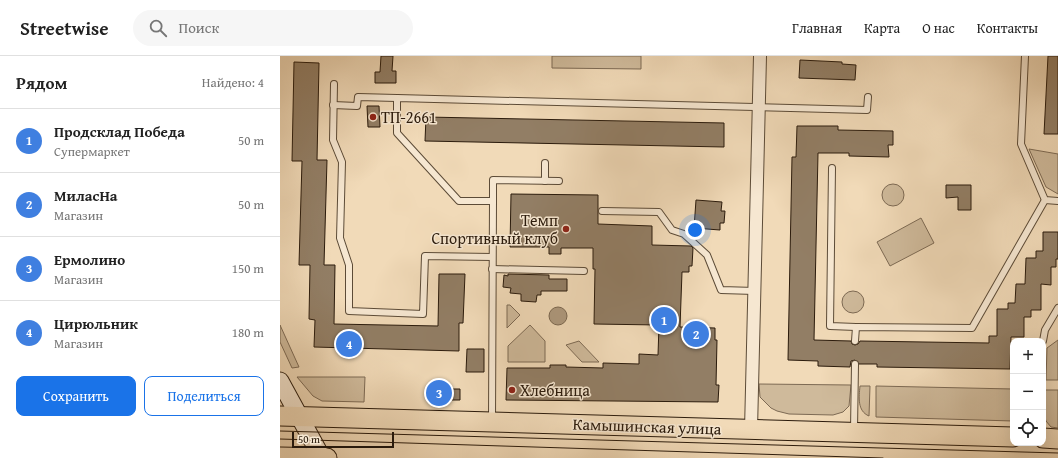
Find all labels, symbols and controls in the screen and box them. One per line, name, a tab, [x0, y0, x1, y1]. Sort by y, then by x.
search box	[133, 10, 413, 46]
text: Streetwise	[20, 14, 109, 42]
icon: search	[147, 17, 169, 39]
text: Поиск	[179, 17, 219, 38]
text: Главная	[792, 18, 842, 38]
text: Карта	[864, 18, 900, 38]
text: О нас	[922, 18, 955, 38]
text: Контакты	[977, 18, 1038, 38]
text: Рядом	[16, 70, 67, 95]
text: Найдено: 4	[202, 73, 264, 92]
place label: ТП-2661	[381, 105, 437, 129]
marker: ТП-2661	[368, 112, 378, 122]
text: Продсклад Победа	[54, 121, 185, 142]
text: 1	[26, 131, 32, 150]
text: 50 m	[238, 131, 264, 150]
text: Супермаркет	[54, 142, 130, 161]
text: МиласНа	[54, 185, 118, 206]
text: 2	[26, 195, 32, 214]
text: 50 m	[238, 195, 264, 214]
text: Магазин	[54, 206, 103, 225]
place label: Темп Спортивный клуб	[431, 208, 558, 250]
your location	[685, 220, 705, 240]
marker: Темп Спортивный клуб	[561, 224, 571, 234]
text: Ермолино	[54, 249, 125, 270]
text: 3	[26, 259, 32, 278]
text: 150 m	[232, 259, 264, 278]
text: Магазин	[54, 270, 103, 289]
pin: 1	[651, 305, 677, 335]
text: Цирюльник	[54, 313, 138, 334]
pin: 2	[683, 319, 709, 349]
text: 4	[26, 323, 32, 342]
text: 180 m	[232, 323, 264, 342]
pin: 4	[336, 329, 362, 359]
text: Магазин	[54, 334, 103, 353]
map controls	[1010, 338, 1046, 446]
button: +	[1010, 338, 1046, 374]
button: −	[1010, 374, 1046, 410]
button: Сохранить	[16, 376, 136, 416]
button: Поделиться	[144, 376, 264, 416]
pin: 3	[426, 378, 452, 408]
place label: Хлебница	[520, 378, 590, 402]
marker: Хлебница	[507, 385, 517, 395]
button: locate	[1010, 410, 1046, 446]
street label: Камышинская улица	[572, 411, 722, 441]
scale bar	[292, 430, 394, 449]
text: 50 m	[298, 431, 320, 447]

